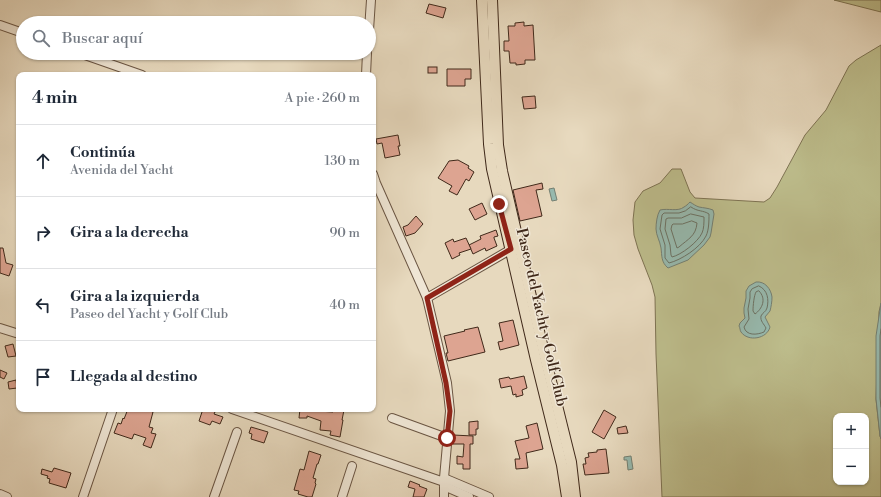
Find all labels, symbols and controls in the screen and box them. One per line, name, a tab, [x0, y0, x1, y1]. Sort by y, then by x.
search box	[16, 16, 376, 60]
icon: search	[30, 27, 52, 49]
text: Buscar aquí	[62, 29, 143, 48]
text: 4 min	[32, 87, 77, 109]
text: A pie · 260 m	[285, 90, 360, 106]
text: Continúa	[70, 143, 135, 162]
icon: ahead	[32, 150, 54, 172]
text: 130 m	[325, 153, 360, 169]
text: Avenida del Yacht	[70, 162, 174, 178]
route end	[490, 195, 508, 213]
icon: right	[32, 222, 54, 244]
text: Gira a la derecha	[70, 223, 189, 242]
text: 90 m	[329, 225, 360, 241]
street label: Paseo del Yacht y Golf Club	[512, 226, 571, 408]
text: Gira a la izquierda	[70, 287, 200, 306]
icon: left	[32, 294, 54, 316]
text: 40 m	[330, 297, 360, 313]
text: Paseo del Yacht y Golf Club	[70, 306, 228, 322]
icon: arrive	[32, 366, 54, 388]
text: Llegada al destino	[70, 367, 198, 386]
map controls	[833, 413, 869, 485]
button: +	[833, 413, 869, 449]
route start	[438, 429, 456, 447]
button: −	[833, 449, 869, 485]

